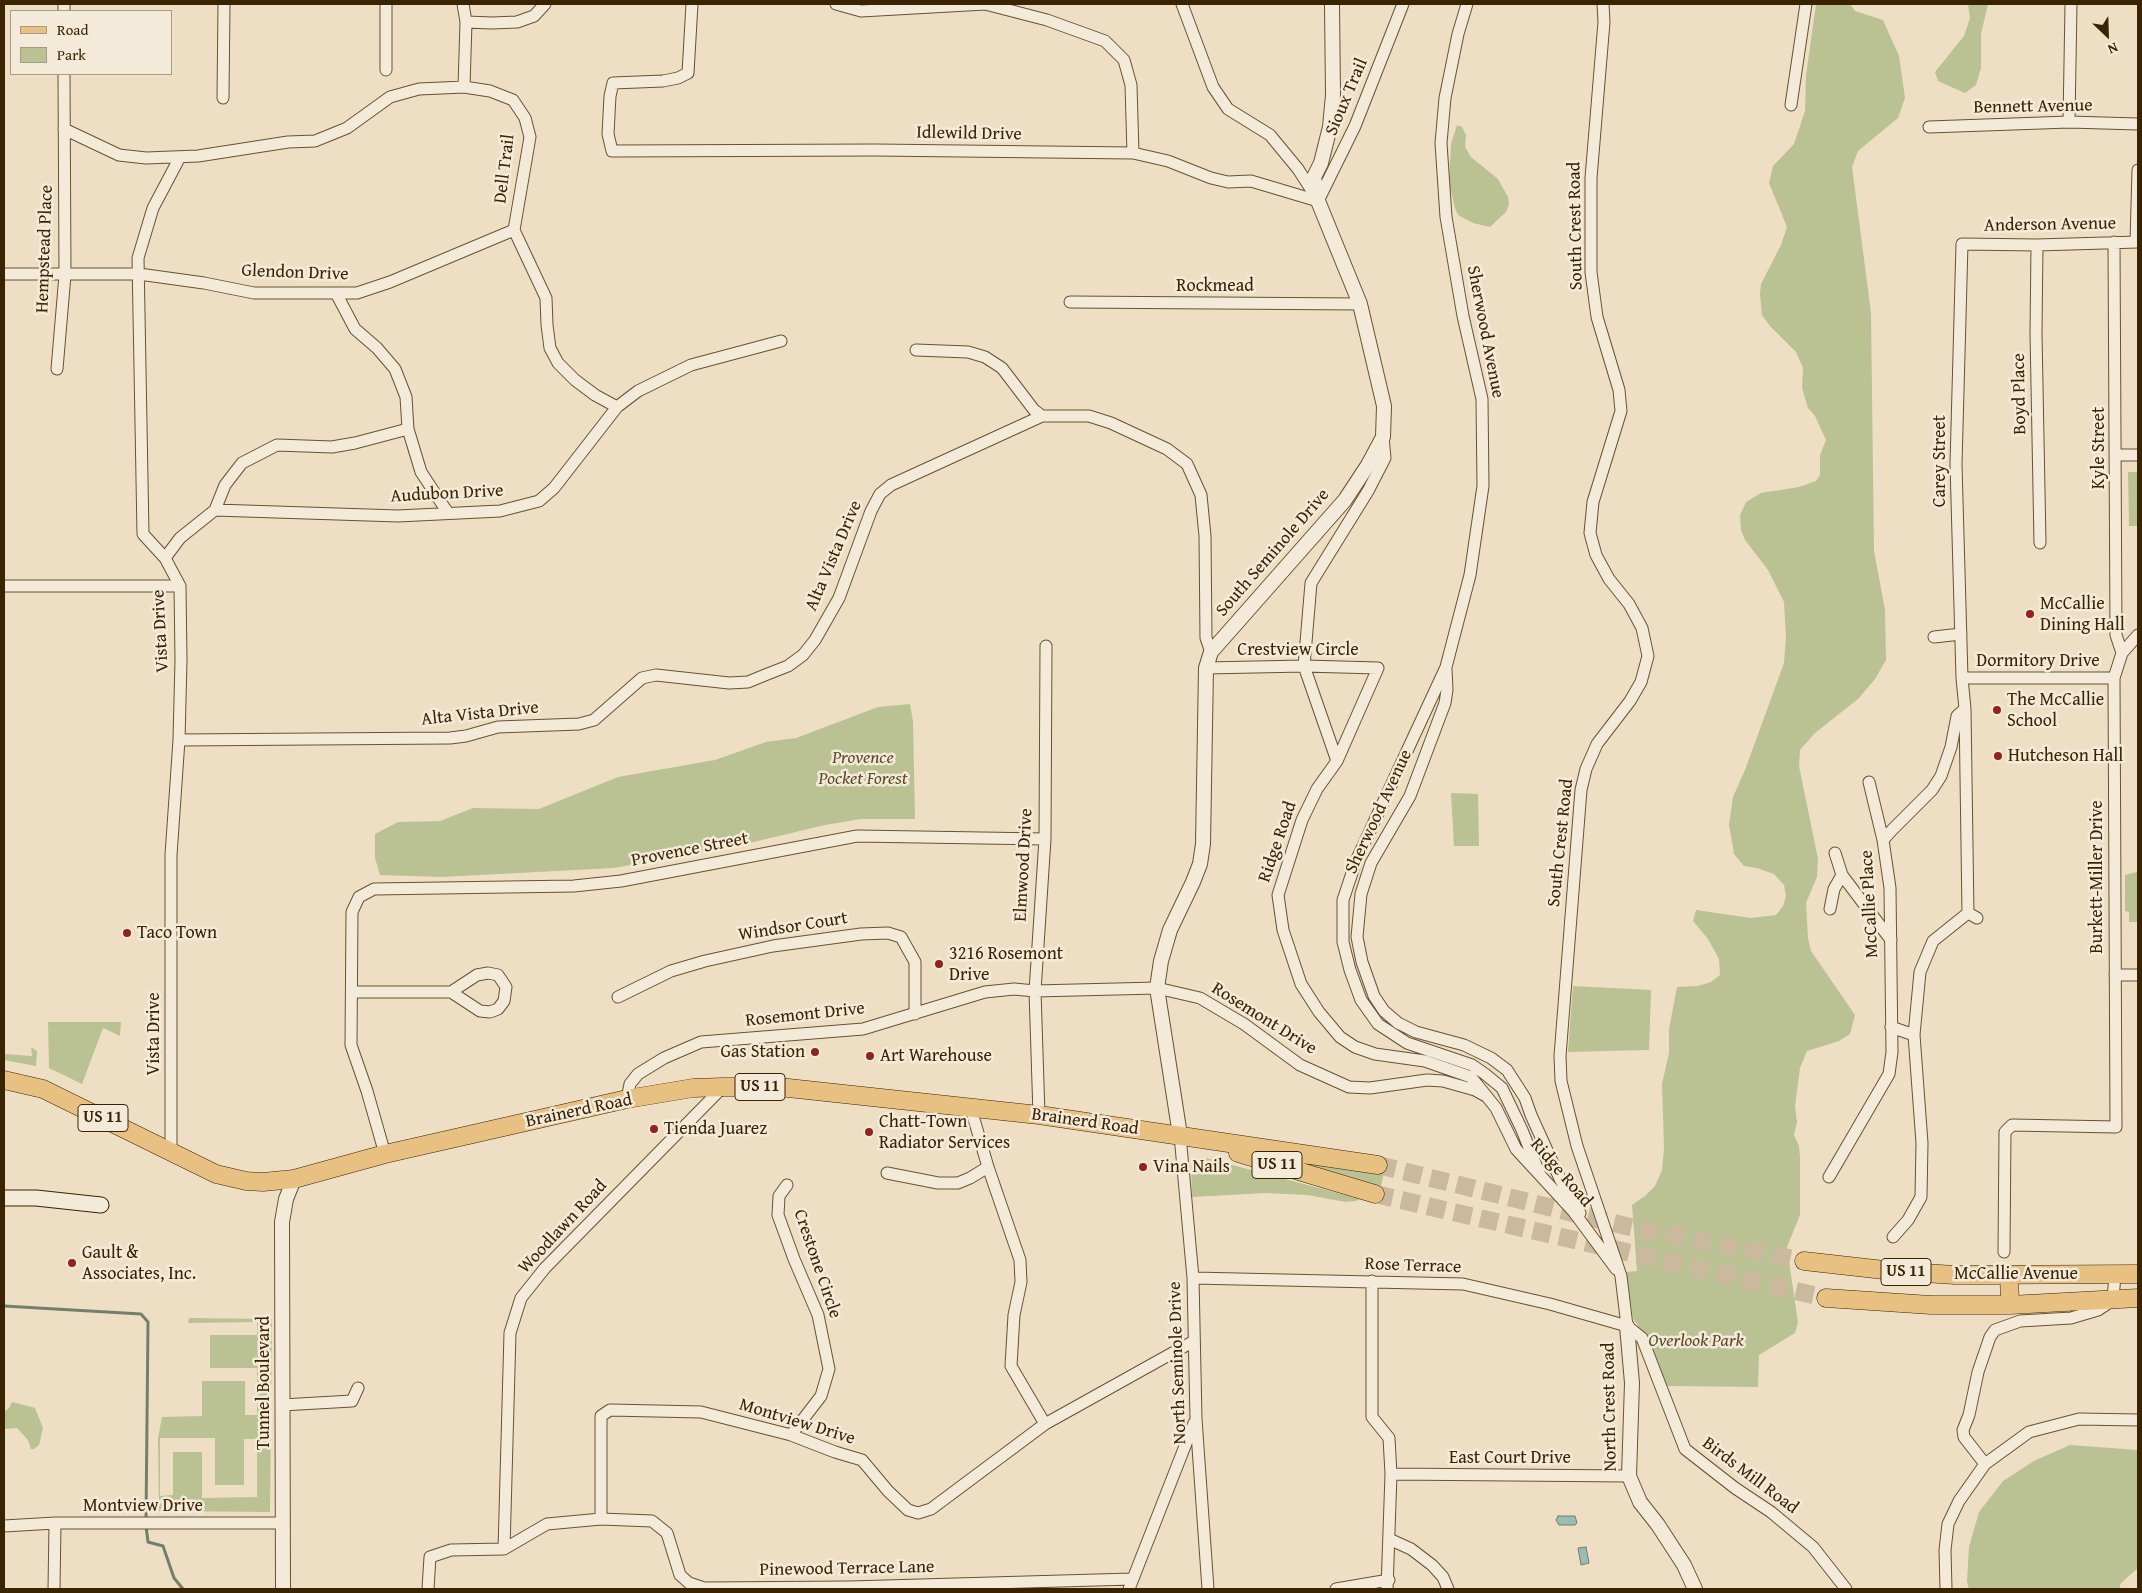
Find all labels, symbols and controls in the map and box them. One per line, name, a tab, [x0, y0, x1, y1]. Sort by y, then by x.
legend	[10, 10, 172, 75]
north arrow	[2082, 10, 2132, 60]
text: Road	[57, 19, 88, 40]
text: N	[2105, 38, 2121, 60]
text: Park	[57, 44, 86, 65]
street label: Sioux Trail	[1321, 55, 1373, 139]
street label: Bennett Avenue	[1973, 95, 2093, 119]
street label: Idlewild Drive	[916, 122, 1022, 146]
street label: Dell Trail	[490, 133, 520, 205]
street label: South Crest Road	[1564, 162, 1588, 290]
street label: Hempstead Place	[32, 184, 58, 314]
street label: Anderson Avenue	[1984, 213, 2116, 237]
street label: Glendon Drive	[241, 260, 349, 286]
street label: Sherwood Avenue	[1462, 264, 1508, 400]
street label: Rockmead	[1176, 275, 1254, 297]
street label: Boyd Place	[2008, 353, 2032, 435]
street label: Kyle Street	[2088, 407, 2110, 489]
street label: Carey Street	[1929, 415, 1951, 507]
street label: Audubon Drive	[390, 480, 504, 508]
street label: South Seminole Drive	[1212, 485, 1334, 621]
street label: Alta Vista Drive	[801, 497, 867, 615]
street label: Vista Drive	[148, 589, 174, 673]
place label: McCallie Dining Hall	[2040, 593, 2125, 636]
marker: McCallie Dining Hall	[2024, 608, 2036, 620]
street label: Crestview Circle	[1237, 639, 1359, 661]
street label: Dormitory Drive	[1976, 650, 2100, 672]
place label: The McCallie School	[2007, 689, 2104, 732]
street label: Alta Vista Drive	[420, 697, 540, 731]
marker: The McCallie School	[1991, 704, 2003, 716]
place label: Hutcheson Hall	[2008, 745, 2123, 767]
street label: Sherwood Avenue	[1341, 746, 1417, 878]
park label: Provence Pocket Forest	[819, 747, 907, 790]
marker: Hutcheson Hall	[1992, 750, 2004, 762]
street label: South Crest Road	[1544, 778, 1578, 908]
street label: Ridge Road	[1254, 799, 1302, 885]
street label: Burkett-Miller Drive	[2086, 800, 2108, 954]
street label: Elmwood Drive	[1010, 808, 1038, 922]
street label: Provence Street	[630, 828, 750, 872]
street label: McCallie Place	[1856, 849, 1884, 959]
street label: Windsor Court	[737, 908, 849, 946]
place label: Taco Town	[137, 922, 217, 944]
marker: Taco Town	[121, 927, 133, 939]
place label: 3216 Rosemont Drive	[949, 943, 1063, 986]
marker: 3216 Rosemont Drive	[933, 958, 945, 970]
street label: Rosemont Drive	[1207, 978, 1321, 1060]
street label: Vista Drive	[143, 992, 165, 1076]
street label: Rosemont Drive	[744, 998, 866, 1032]
place label: Gas Station	[720, 1041, 805, 1063]
place label: Art Warehouse	[880, 1045, 992, 1067]
marker: Gas Station	[809, 1046, 821, 1058]
marker: Art Warehouse	[864, 1050, 876, 1062]
road number: US 11	[735, 1074, 785, 1100]
street label: Brainerd Road	[524, 1089, 634, 1133]
road number: US 11	[78, 1104, 128, 1132]
street label: Brainerd Road	[1030, 1104, 1140, 1140]
place label: Chatt-Town Radiator Services	[879, 1111, 1010, 1154]
place label: Tienda Juarez	[664, 1118, 767, 1140]
marker: Tienda Juarez	[648, 1123, 660, 1135]
marker: Chatt-Town Radiator Services	[863, 1126, 875, 1138]
street label: Ridge Road	[1525, 1134, 1597, 1212]
road number: US 11	[1252, 1152, 1302, 1178]
place label: Vina Nails	[1153, 1156, 1230, 1178]
marker: Vina Nails	[1137, 1161, 1149, 1173]
street label: Woodlawn Road	[514, 1176, 612, 1278]
street label: Crestone Circle	[788, 1207, 846, 1321]
place label: Gault & Associates, Inc.	[82, 1242, 196, 1284]
street label: Rose Terrace	[1364, 1254, 1462, 1278]
marker: Gault & Associates, Inc.	[66, 1257, 78, 1269]
road number: US 11	[1881, 1258, 1931, 1286]
street label: McCallie Avenue	[1954, 1263, 2078, 1285]
street label: North Seminole Drive	[1164, 1281, 1192, 1445]
street label: Tunnel Boulevard	[253, 1316, 275, 1450]
park label: Overlook Park	[1648, 1330, 1744, 1352]
street label: North Crest Road	[1598, 1342, 1622, 1472]
street label: Montview Drive	[736, 1394, 858, 1450]
street label: Birds Mill Road	[1698, 1433, 1802, 1519]
street label: East Court Drive	[1449, 1447, 1571, 1469]
street label: Montview Drive	[83, 1495, 203, 1517]
street label: Pinewood Terrace Lane	[759, 1557, 935, 1581]

